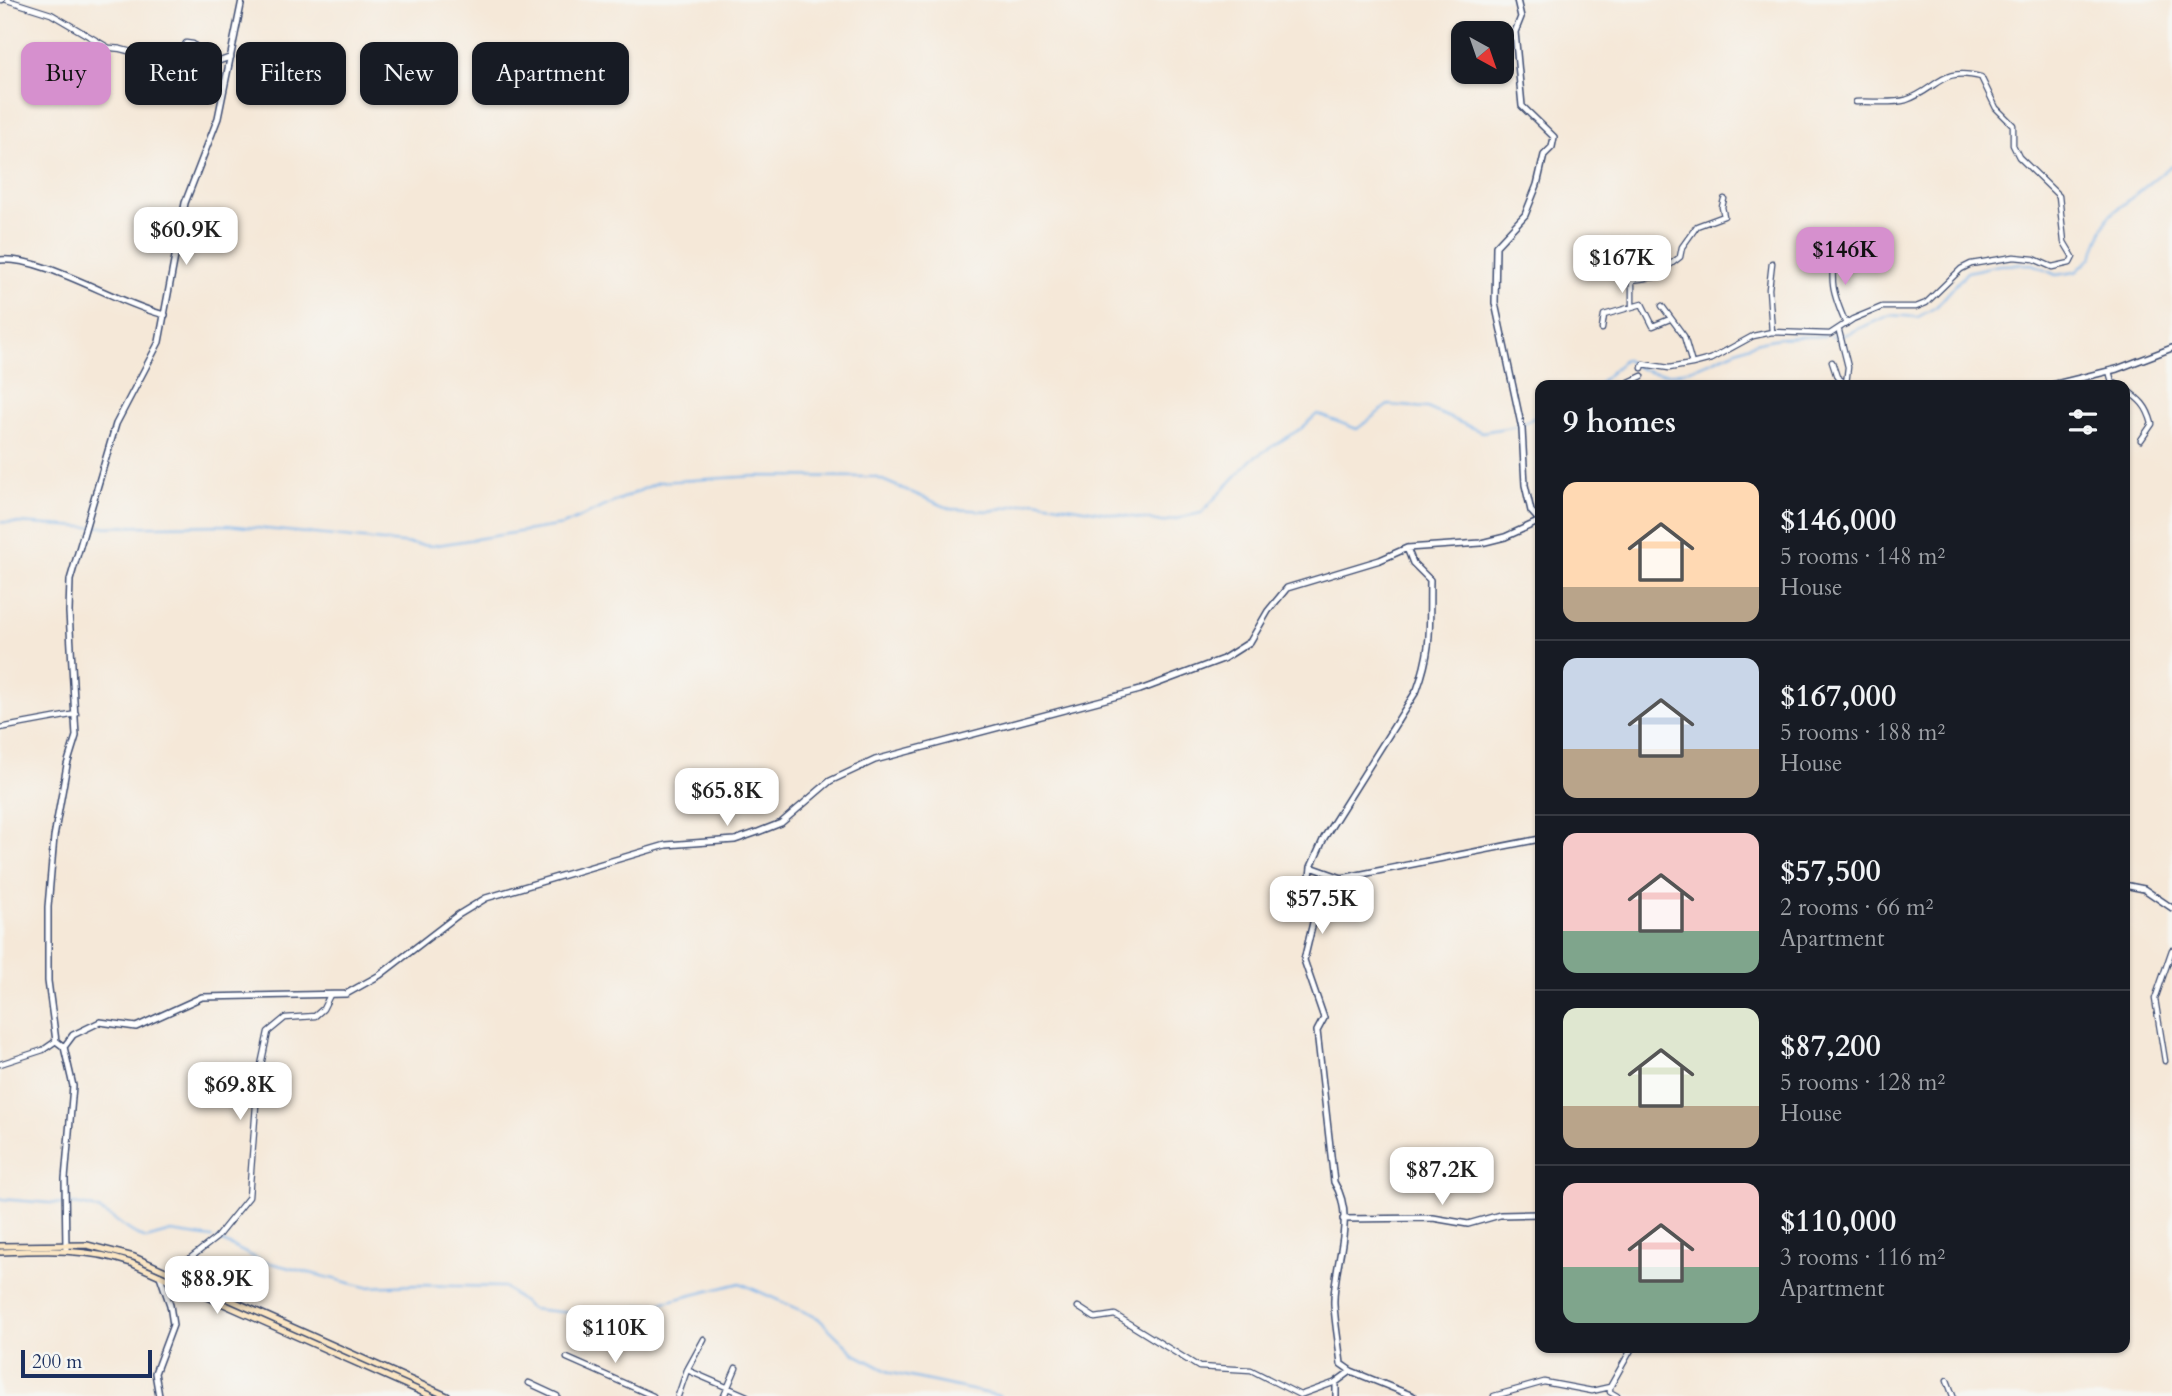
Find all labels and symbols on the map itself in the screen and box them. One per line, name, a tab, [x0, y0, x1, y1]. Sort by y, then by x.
north arrow	[1451, 21, 1514, 84]
pin: $60.9K	[129, 208, 243, 267]
pin: $146K	[1796, 228, 1894, 287]
pin: $167K	[1573, 236, 1671, 295]
pin: $65.8K	[670, 768, 784, 828]
pin: $57.5K	[1265, 876, 1379, 936]
pin: $69.8K	[183, 1062, 297, 1122]
pin: $87.2K	[1385, 1148, 1499, 1207]
pin: $88.9K	[160, 1256, 274, 1316]
pin: $110K	[566, 1306, 664, 1365]
scale bar	[21, 1347, 152, 1379]

